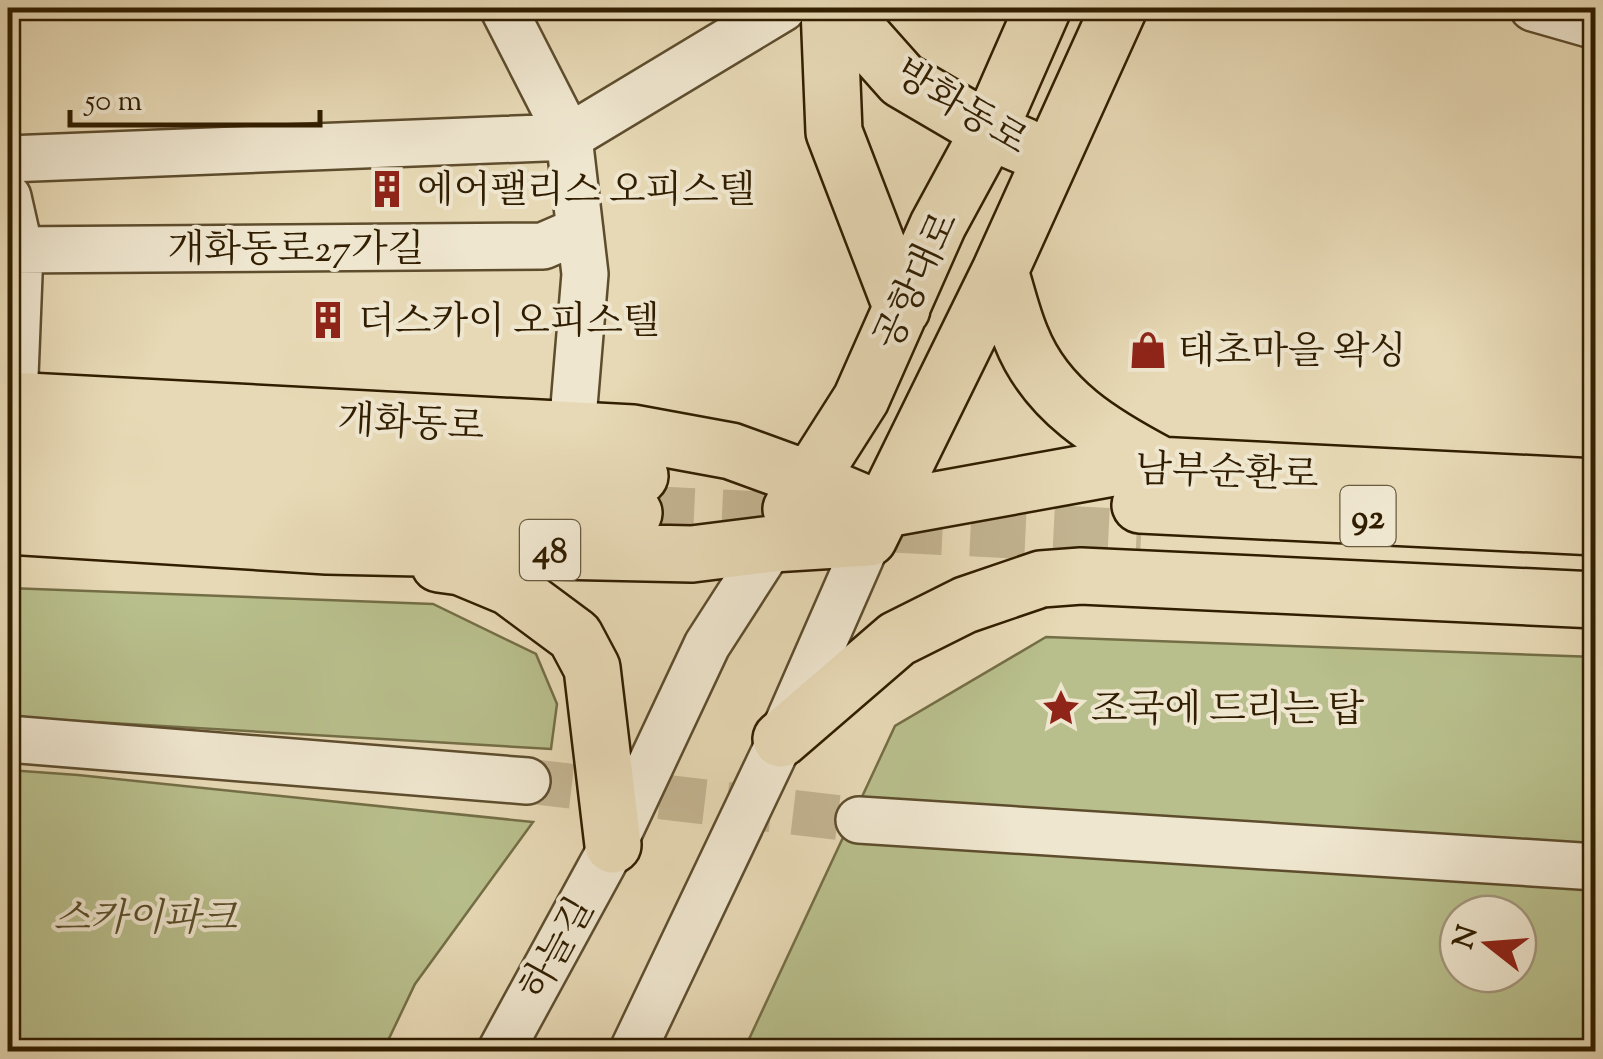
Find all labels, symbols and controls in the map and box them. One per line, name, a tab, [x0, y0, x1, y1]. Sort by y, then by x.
street label: 방화동로	[883, 48, 1037, 170]
scale bar	[70, 65, 320, 127]
text: 50 m	[83, 81, 143, 124]
place label: 에어팰리스 오피스텔	[417, 166, 755, 220]
building icon: 에어팰리스 오피스텔	[366, 168, 408, 210]
street label: 공항대로	[863, 204, 974, 360]
street label: 개화동로27가길	[167, 225, 425, 279]
place label: 더스카이 오피스텔	[358, 297, 660, 351]
building icon: 더스카이 오피스텔	[307, 299, 349, 341]
place label: 태초마을 왁싱	[1178, 327, 1406, 381]
shop icon: 태초마을 왁싱	[1127, 329, 1169, 371]
street label: 개화동로	[336, 395, 486, 457]
street label: 남부순환로	[1134, 445, 1320, 505]
road number: 92	[1340, 486, 1396, 546]
road number: 48	[520, 520, 580, 580]
place label: 조국에 드리는 탑	[1091, 685, 1364, 739]
place icon: 조국에 드리는 탑	[1040, 687, 1082, 729]
street label: 하늘길	[509, 889, 610, 1011]
park label: 스카이파크	[53, 894, 238, 948]
north arrow	[1438, 894, 1538, 994]
text: N	[1445, 921, 1489, 954]

